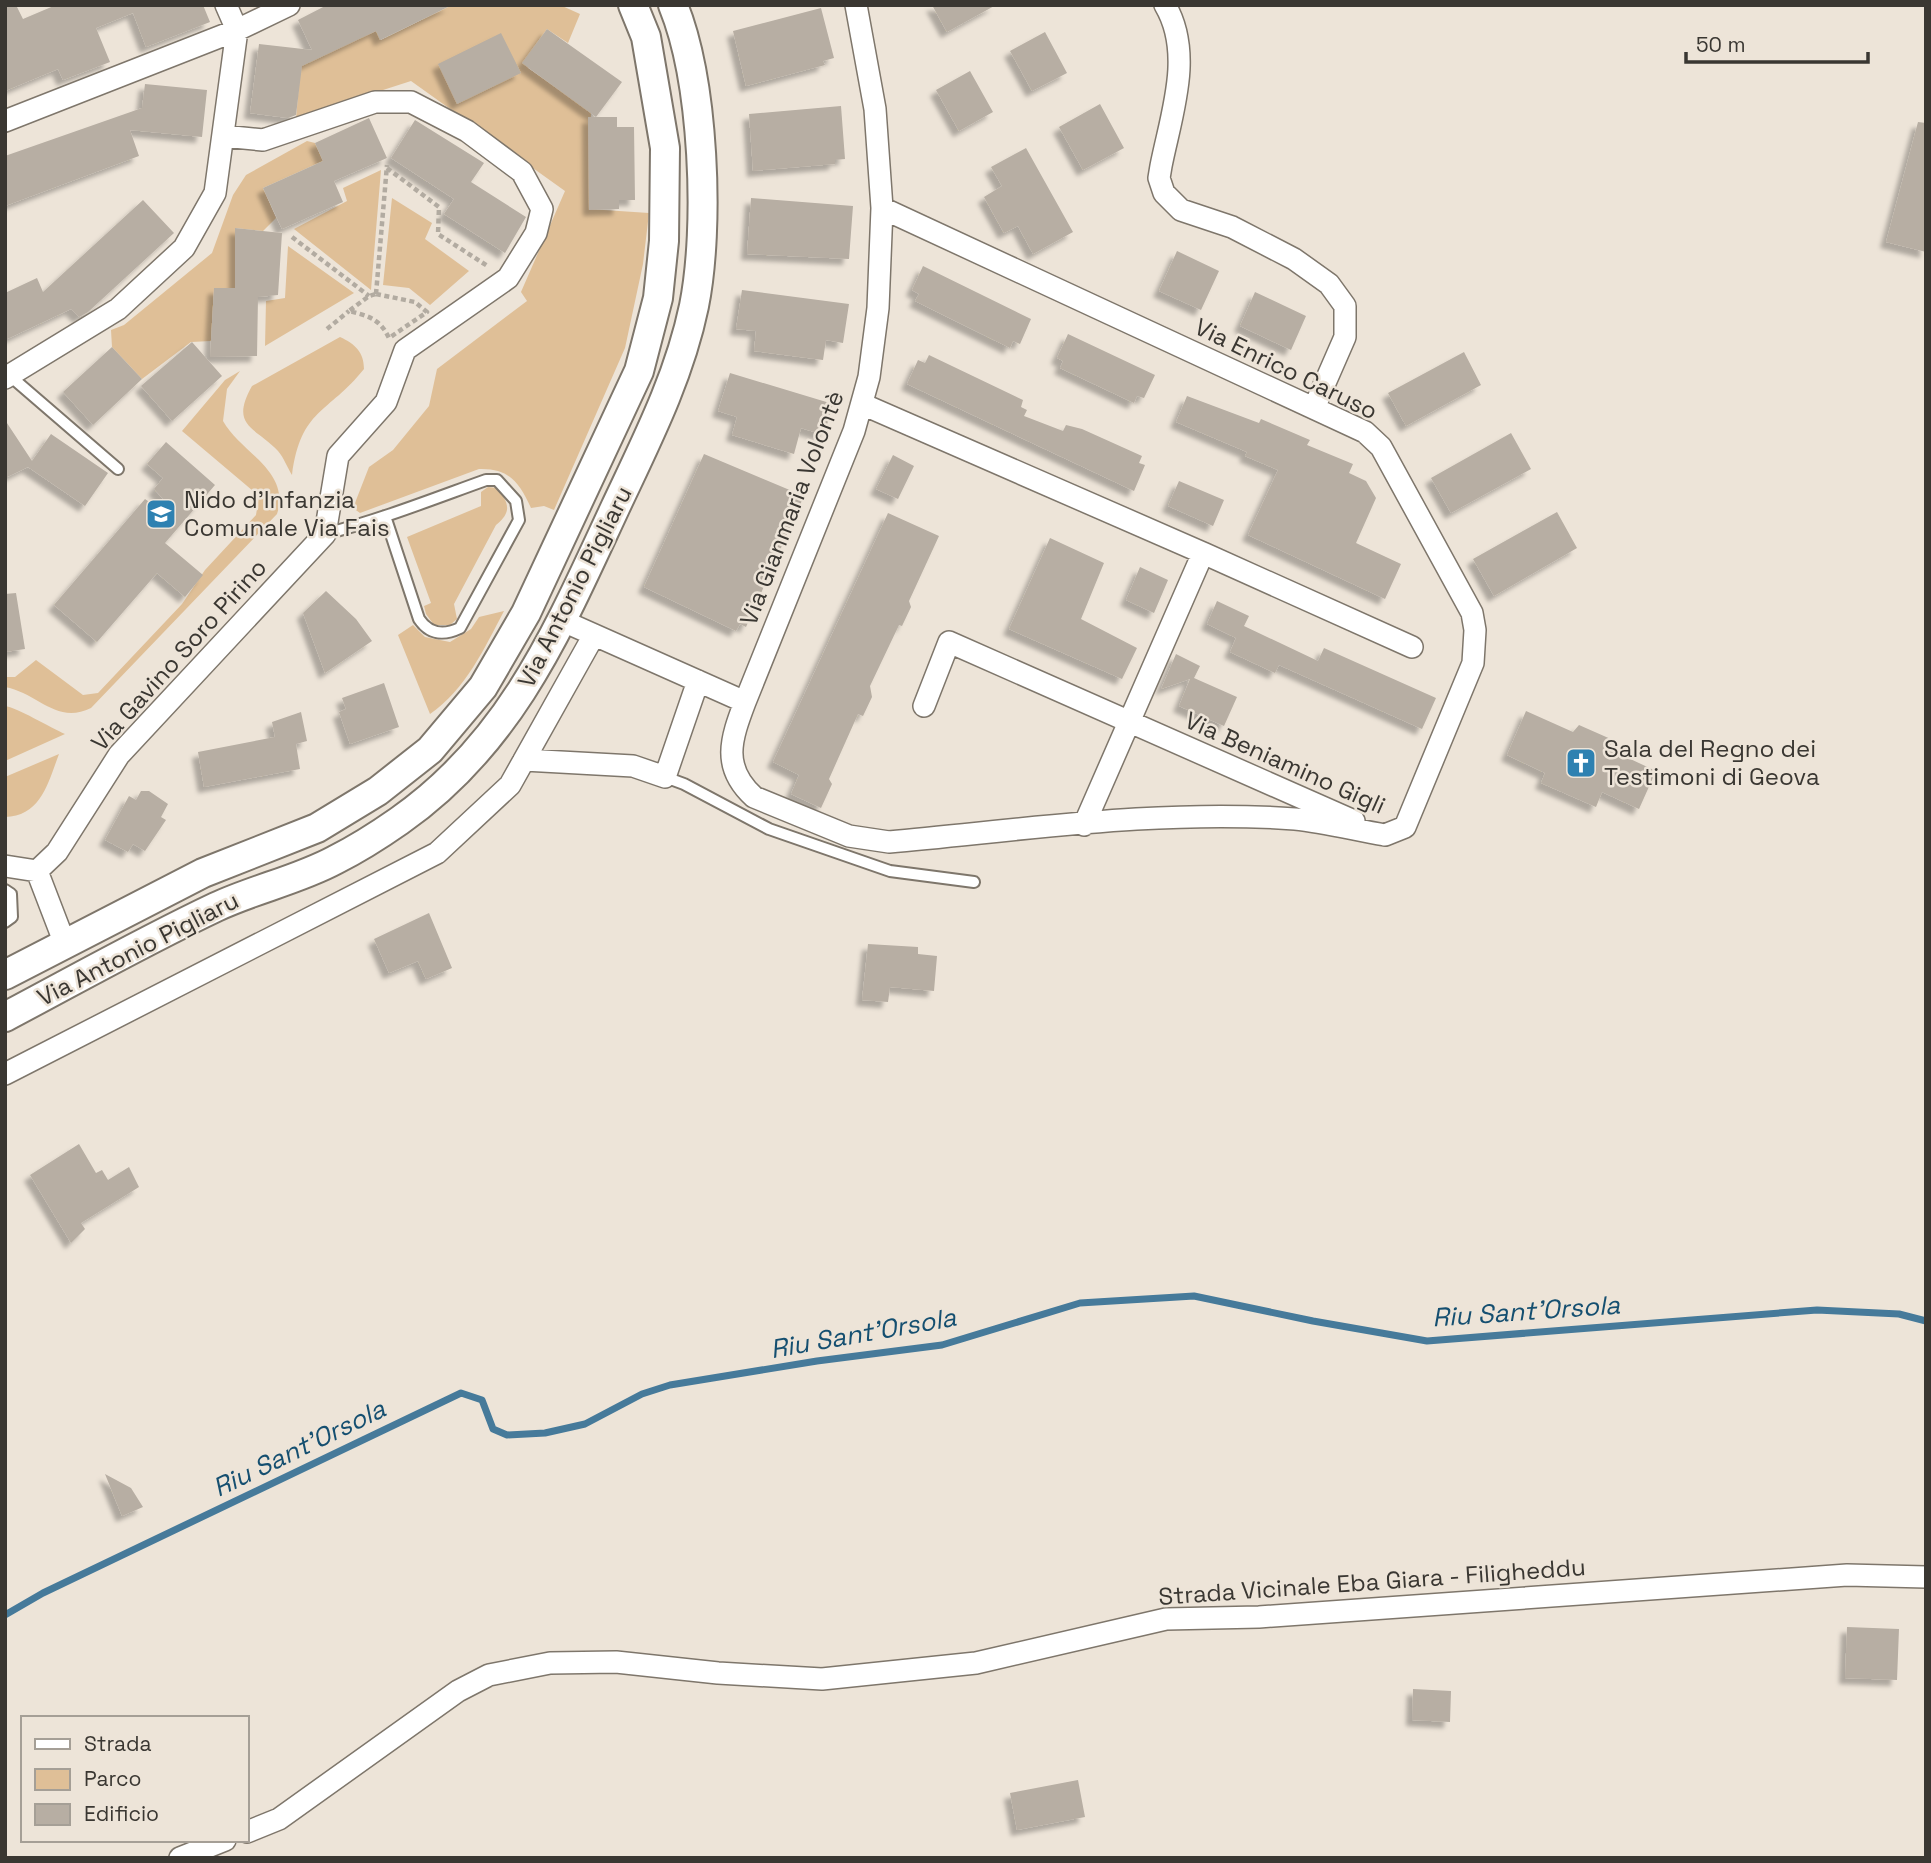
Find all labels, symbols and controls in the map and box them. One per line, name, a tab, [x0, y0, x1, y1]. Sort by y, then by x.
scale bar	[1686, 21, 1868, 65]
text: 50 m	[1696, 31, 1746, 58]
street label: Via Enrico Caruso	[1190, 311, 1383, 426]
street label: Via Gianmaria Volontè	[733, 386, 851, 629]
street label: Via Antonio Pigliaru	[510, 481, 639, 693]
place label: Nido d'Infanzia Comunale Via Fais	[184, 484, 390, 543]
school or university icon: Nido d'Infanzia Comunale Via Fais	[144, 497, 178, 531]
street label: Via Gavino Soro Pirino	[84, 552, 273, 757]
street label: Via Beniamino Gigli	[1180, 704, 1390, 821]
place label: Sala del Regno dei Testimoni di Geova	[1604, 733, 1820, 792]
church icon: Sala del Regno dei Testimoni di Geova	[1564, 746, 1598, 780]
street label: Via Antonio Pigliaru	[32, 884, 244, 1013]
water label: Riu Sant'Orsola	[1431, 1287, 1622, 1335]
water label: Riu Sant'Orsola	[767, 1300, 960, 1366]
water label: Riu Sant'Orsola	[207, 1391, 392, 1505]
street label: Strada Vicinale Eba Giara - Filigheddu	[1157, 1551, 1587, 1612]
legend	[21, 1716, 248, 1842]
text: Strada	[84, 1730, 151, 1757]
text: Parco	[84, 1765, 142, 1792]
text: Edificio	[84, 1800, 159, 1827]

